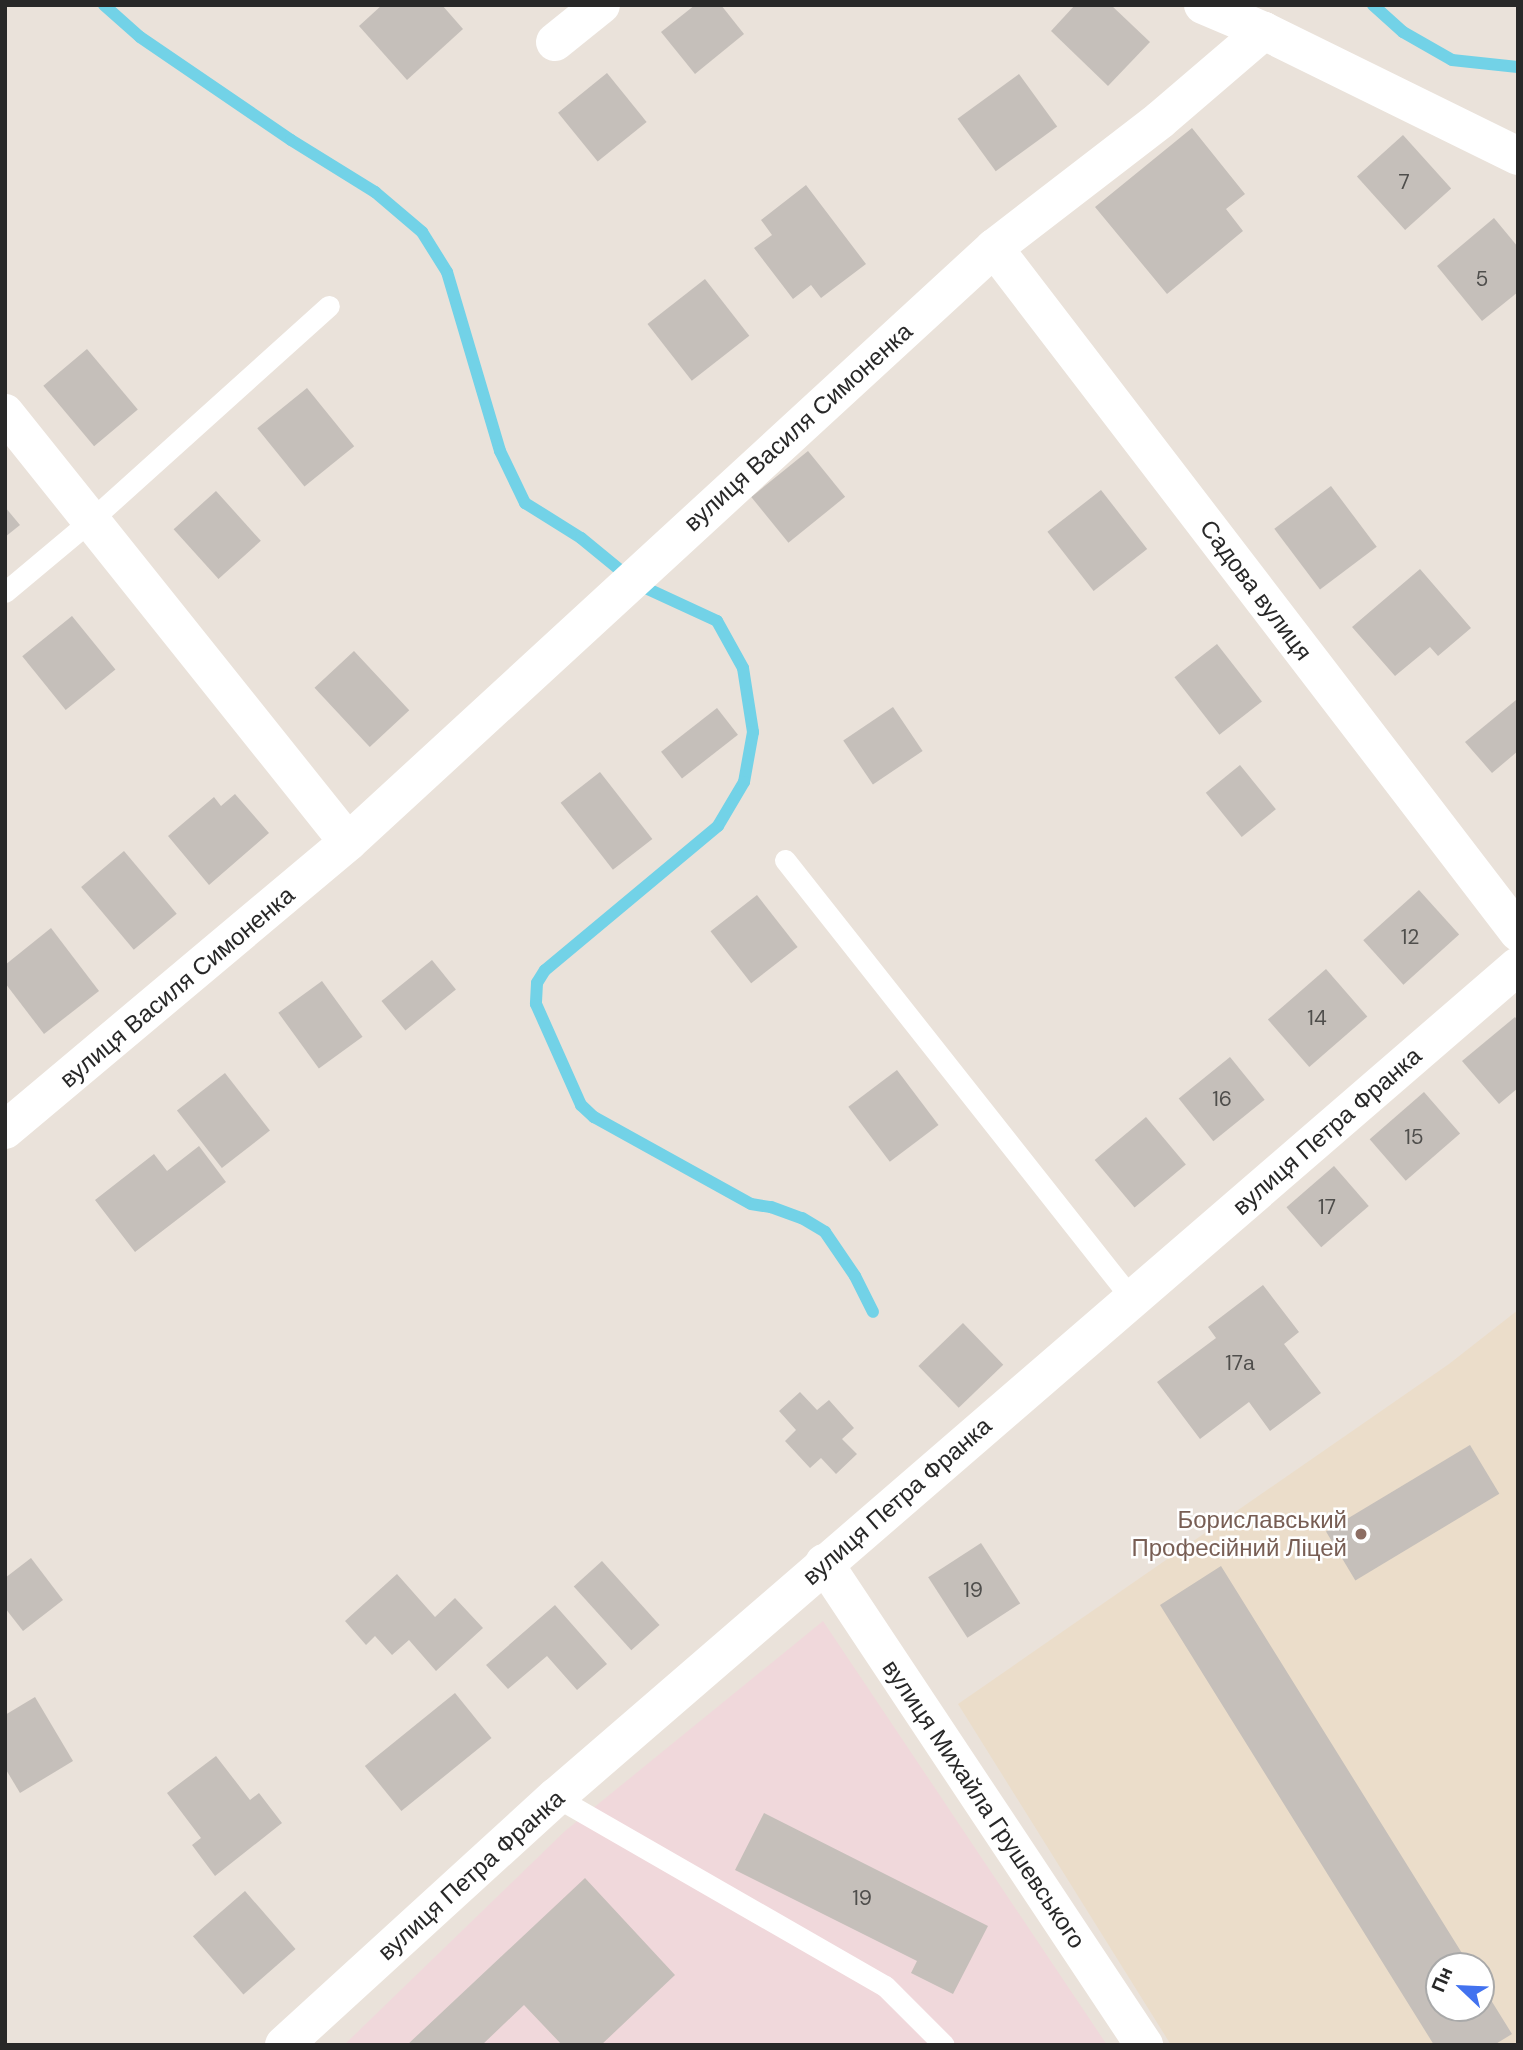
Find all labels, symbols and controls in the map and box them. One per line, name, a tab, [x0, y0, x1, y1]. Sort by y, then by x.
house number: 7	[1398, 169, 1410, 195]
house number: 5	[1476, 266, 1488, 292]
street label: вулиця Василя Симоненка	[678, 317, 918, 537]
street label: Садова вулиця	[1194, 514, 1318, 666]
street label: вулиця Василя Симоненка	[54, 880, 300, 1094]
house number: 12	[1401, 924, 1419, 950]
house number: 14	[1307, 1005, 1327, 1031]
street label: вулиця Петра Франка	[1227, 1041, 1427, 1221]
house number: 16	[1212, 1086, 1232, 1112]
house number: 15	[1404, 1124, 1424, 1150]
house number: 17	[1318, 1194, 1336, 1220]
house number: 17а	[1225, 1350, 1255, 1376]
street label: вулиця Петра Франка	[797, 1411, 997, 1591]
place label: Бориславський Професійний Ліцей	[1131, 1506, 1347, 1562]
marker: Бориславський Професійний Ліцей	[1353, 1526, 1369, 1542]
house number: 19	[963, 1577, 983, 1603]
street label: вулиця Михайла Грушевського	[876, 1654, 1092, 1954]
street label: вулиця Петра Франка	[372, 1784, 570, 1966]
house number: 19	[852, 1885, 872, 1911]
north arrow	[1425, 1952, 1495, 2022]
text: Пн	[1426, 1963, 1458, 1996]

